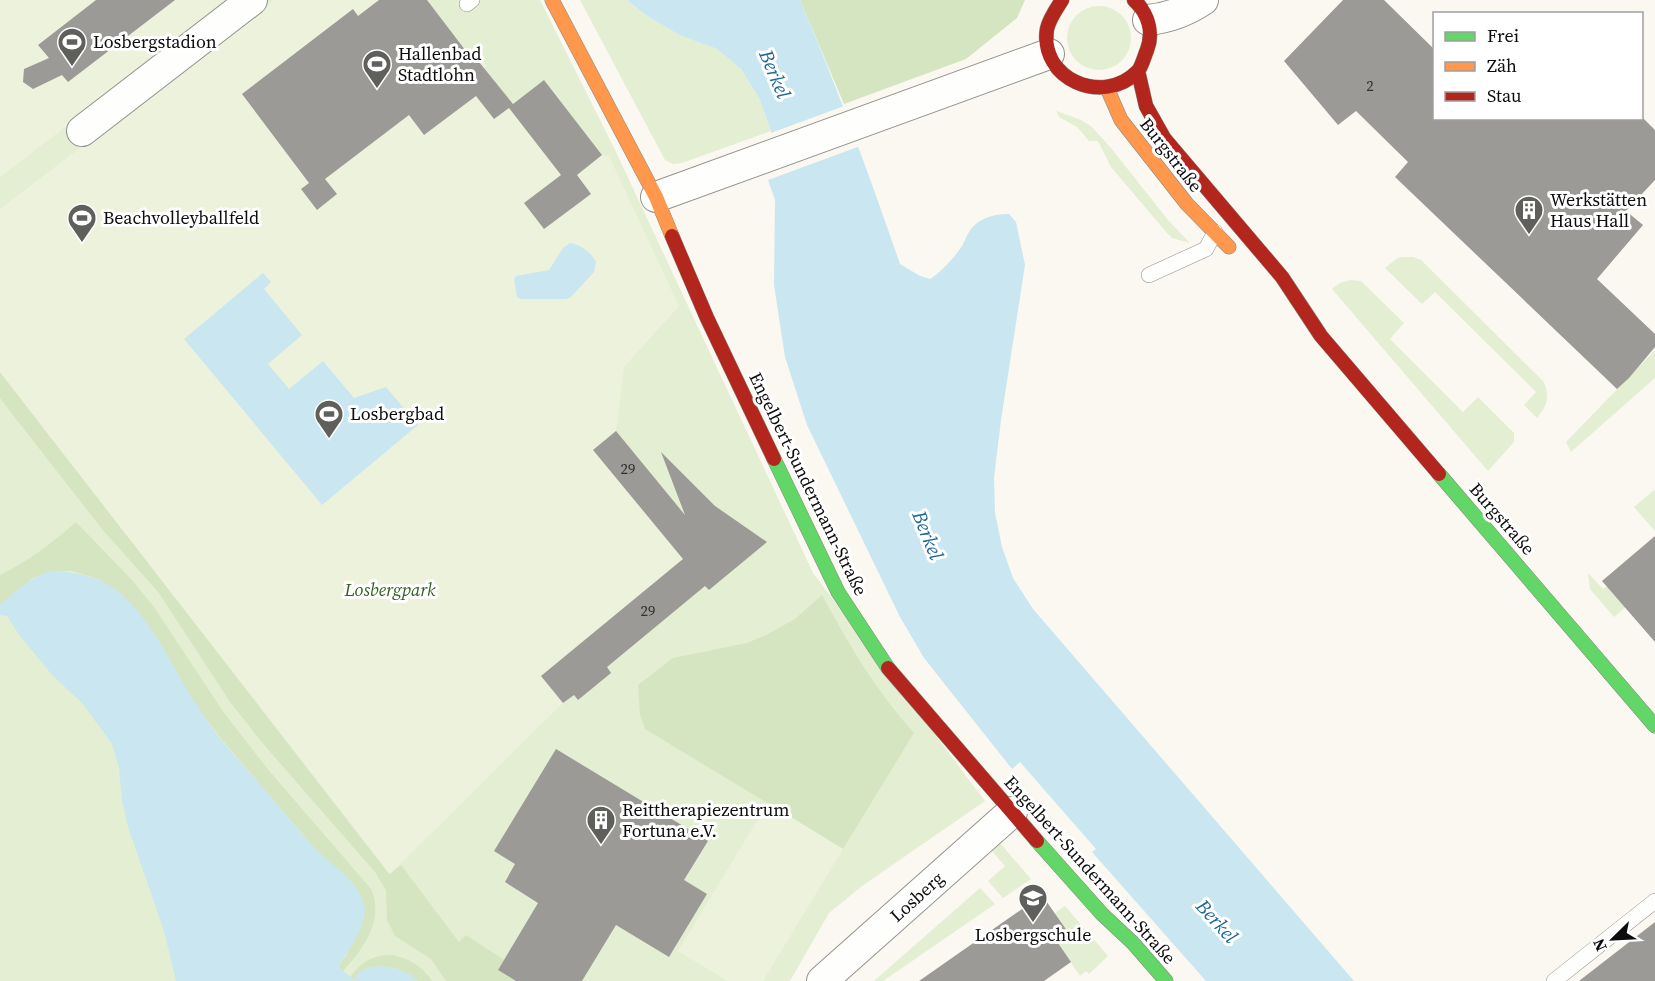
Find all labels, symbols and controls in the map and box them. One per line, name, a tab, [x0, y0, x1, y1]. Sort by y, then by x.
legend	[1433, 12, 1643, 120]
text: Frei	[1487, 23, 1519, 48]
sports icon: Losbergstadion	[56, 26, 88, 68]
place label: Losbergstadion	[93, 29, 217, 54]
place label: Hallenbad Stadtlohn	[398, 41, 482, 87]
water label: Berkel	[752, 44, 798, 103]
sports icon: Hallenbad Stadtlohn	[361, 48, 393, 90]
text: Zäh	[1487, 53, 1517, 78]
house number: 2	[1366, 75, 1374, 96]
text: Stau	[1487, 83, 1522, 108]
street label: Burgstraße	[1134, 112, 1208, 197]
place label: Werkstätten Haus Hall	[1550, 187, 1647, 233]
building icon: Werkstätten Haus Hall	[1513, 194, 1545, 236]
sports icon: Beachvolleyballfeld	[66, 202, 98, 244]
place label: Beachvolleyballfeld	[103, 205, 259, 230]
street label: Engelbert-Sundermann-Straße	[743, 368, 874, 600]
sports icon: Losbergbad	[313, 398, 345, 440]
place label: Losbergbad	[350, 401, 444, 426]
house number: 29	[620, 458, 636, 479]
street label: Burgstraße	[1464, 477, 1541, 560]
water label: Berkel	[905, 505, 951, 564]
park label: Losbergpark	[343, 577, 436, 602]
house number: 29	[640, 600, 656, 621]
street label: Engelbert-Sundermann-Straße	[999, 770, 1182, 969]
place label: Reittherapiezentrum Fortuna e.V.	[622, 797, 790, 843]
building icon: Reittherapiezentrum Fortuna e.V.	[585, 804, 617, 846]
street label: Losberg	[884, 866, 949, 928]
school or university icon: Losbergschule	[1017, 882, 1049, 924]
water label: Berkel	[1189, 892, 1245, 949]
north arrow	[1583, 909, 1643, 969]
place label: Losbergschule	[975, 922, 1091, 947]
text: N	[1587, 935, 1612, 955]

